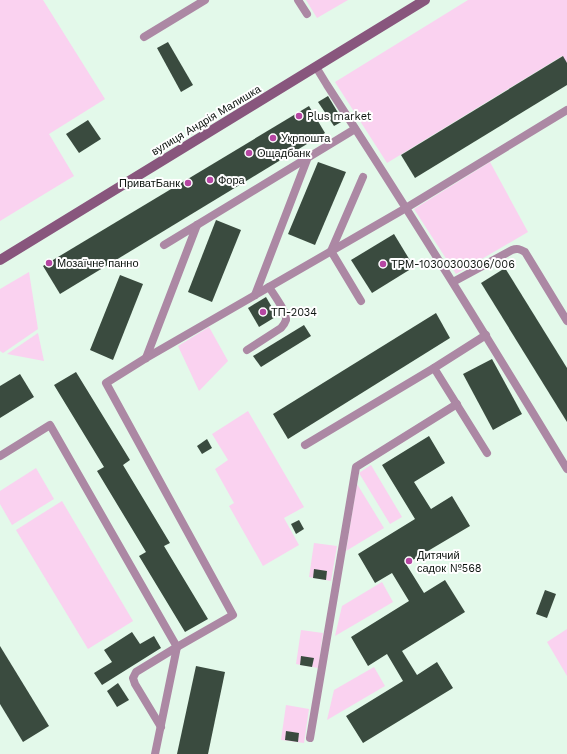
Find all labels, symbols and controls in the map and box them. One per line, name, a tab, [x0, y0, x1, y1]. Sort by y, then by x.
street label: вулиця Андрія Малишка	[149, 82, 264, 158]
place label: Plus market	[307, 110, 372, 123]
marker: Plus market	[294, 111, 304, 121]
place label: Укрпошта	[281, 132, 331, 145]
marker: Укрпошта	[268, 133, 278, 143]
place label: Ощадбанк	[257, 147, 310, 160]
marker: Ощадбанк	[244, 148, 254, 158]
place label: Фора	[218, 174, 246, 187]
marker: Фора	[205, 175, 215, 185]
place label: ПриватБанк	[119, 177, 180, 190]
marker: ПриватБанк	[183, 178, 193, 188]
place label: Мозаїчне панно	[57, 257, 139, 270]
marker: Мозаїчне панно	[44, 258, 54, 268]
place label: ТРМ-10300300306/006	[391, 258, 515, 271]
marker: ТРМ-10300300306/006	[378, 259, 388, 269]
place label: ТП-2034	[271, 306, 317, 319]
marker: ТП-2034	[258, 307, 268, 317]
place label: Дитячий садок №568	[417, 549, 482, 575]
marker: Дитячий садок №568	[404, 556, 414, 566]

